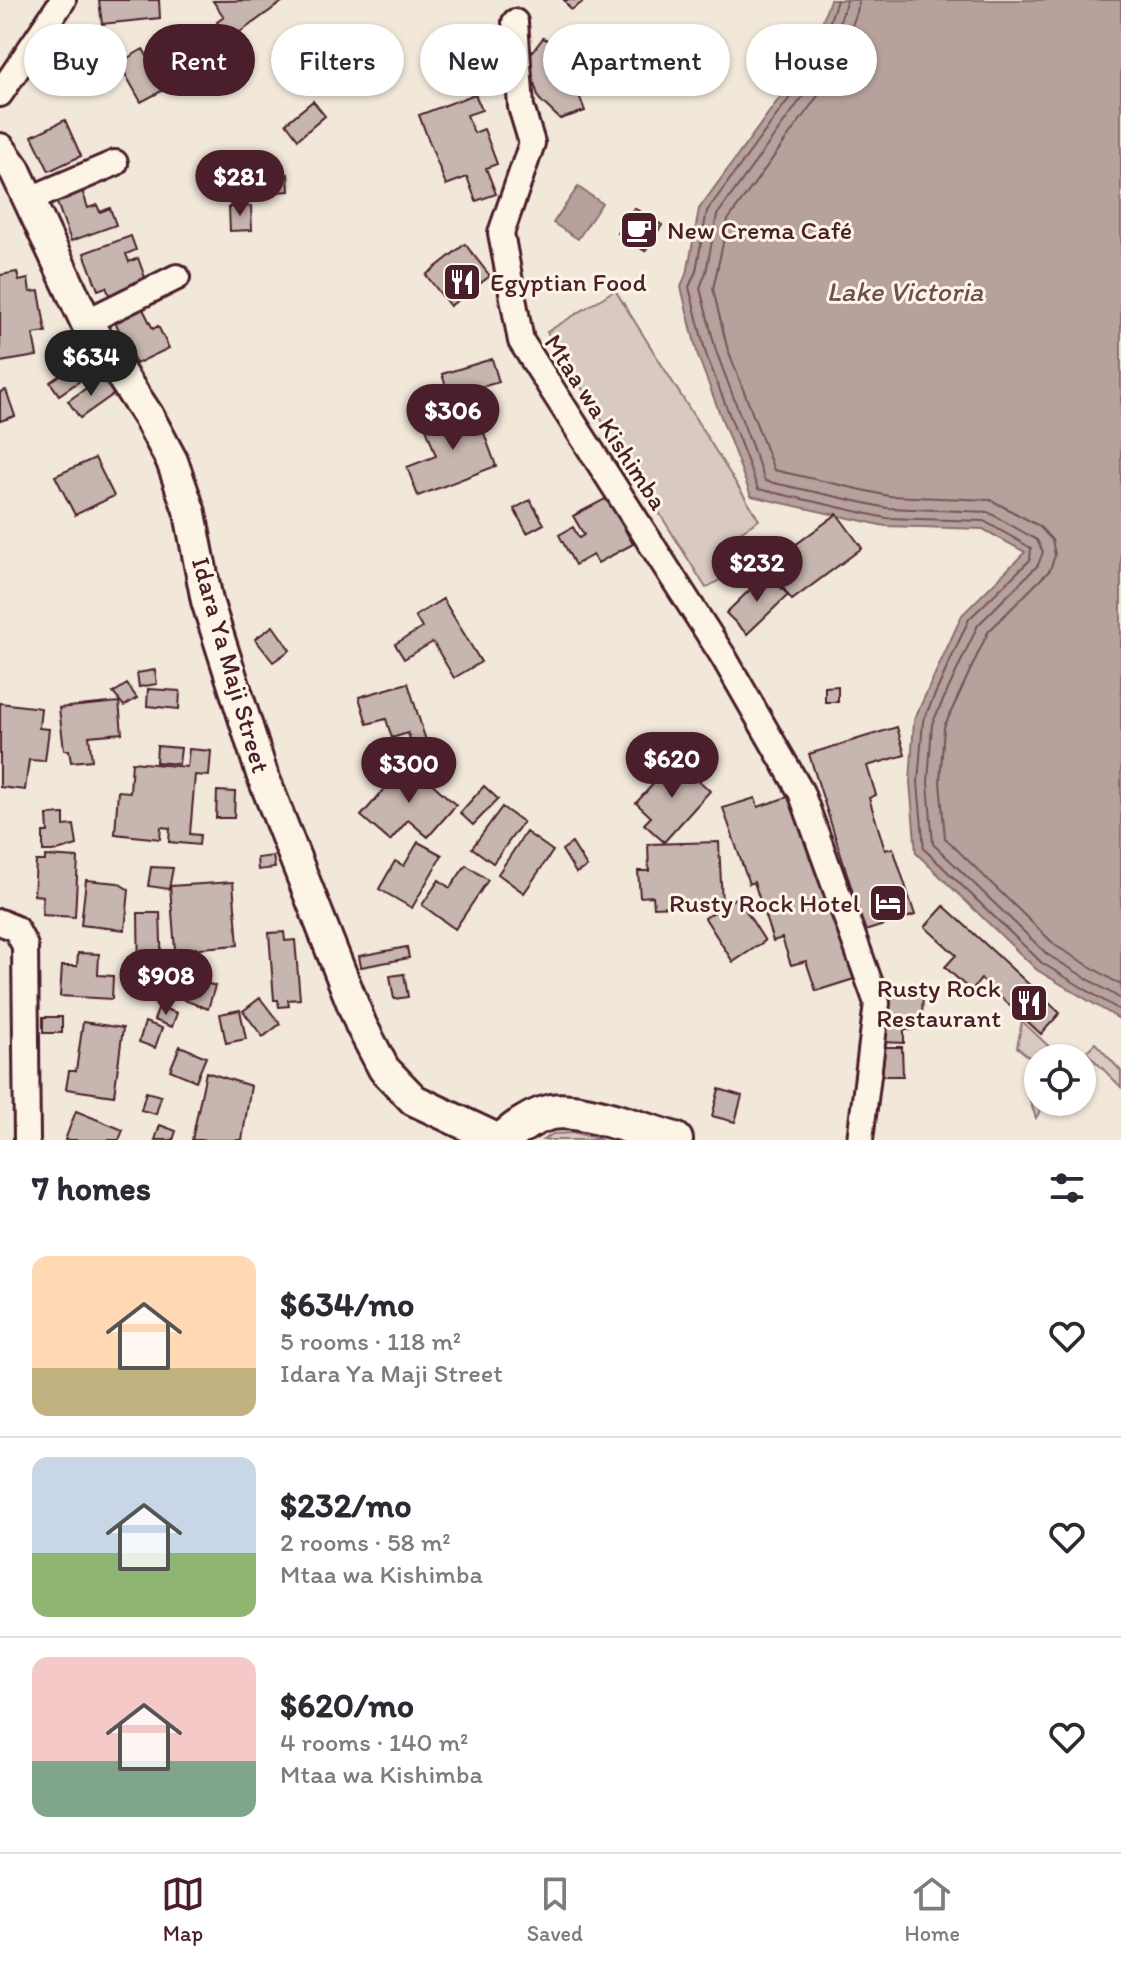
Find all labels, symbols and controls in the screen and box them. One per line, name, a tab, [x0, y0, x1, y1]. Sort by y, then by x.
chip: Buy	[24, 24, 127, 96]
chip: Rent	[143, 24, 255, 96]
chip: Filters	[271, 24, 404, 96]
chip: New	[420, 24, 527, 96]
chip: Apartment	[543, 24, 730, 96]
chip: House	[746, 24, 877, 96]
pin: $281	[193, 150, 287, 218]
text: $281	[213, 160, 267, 192]
cafe icon: New Crema Café	[618, 209, 660, 251]
place label: New Crema Café	[667, 214, 852, 246]
restaurant icon: Egyptian Food	[441, 261, 483, 303]
place label: Egyptian Food	[490, 266, 647, 298]
water label: Lake Victoria	[827, 274, 984, 308]
street label: Mtaa wa Kishimba	[537, 328, 675, 516]
pin: $634	[44, 330, 138, 398]
text: $634	[63, 340, 119, 372]
pin: $306	[406, 384, 500, 452]
text: $306	[424, 394, 482, 426]
pin: $232	[710, 536, 804, 604]
text: $232	[730, 546, 784, 578]
street label: Idara Ya Maji Street	[185, 553, 277, 777]
pin: $620	[625, 732, 719, 800]
pin: $300	[362, 737, 456, 805]
text: $620	[644, 742, 700, 774]
text: $300	[379, 747, 439, 779]
hotel icon: Rusty Rock Hotel	[867, 882, 909, 924]
place label: Rusty Rock Hotel	[669, 887, 860, 919]
pin: $908	[119, 949, 213, 1017]
text: $908	[137, 959, 195, 991]
place label: Rusty Rock Restaurant	[876, 972, 1001, 1034]
restaurant icon: Rusty Rock Restaurant	[1008, 982, 1050, 1024]
map controls	[1024, 1044, 1096, 1116]
button: locate	[1024, 1044, 1096, 1116]
icon: filters	[1045, 1166, 1089, 1210]
text: 7 homes	[32, 1168, 151, 1209]
text: $634/mo	[280, 1284, 414, 1325]
icon: home	[96, 1288, 192, 1384]
icon: heart	[1045, 1314, 1089, 1358]
text: 5 rooms · 118 m²	[280, 1325, 461, 1357]
text: Idara Ya Maji Street	[280, 1357, 503, 1389]
text: $232/mo	[280, 1485, 412, 1526]
icon: home	[96, 1489, 192, 1585]
icon: heart	[1045, 1515, 1089, 1559]
text: 2 rooms · 58 m²	[280, 1526, 451, 1558]
text: Mtaa wa Kishimba	[280, 1558, 483, 1590]
text: $620/mo	[280, 1685, 414, 1726]
icon: home	[96, 1689, 192, 1785]
icon: heart	[1045, 1715, 1089, 1759]
text: 4 rooms · 140 m²	[280, 1726, 468, 1758]
text: Mtaa wa Kishimba	[280, 1758, 483, 1790]
tab: Map	[161, 1872, 205, 1947]
tab: Saved	[527, 1872, 583, 1947]
tab: Home	[905, 1872, 960, 1947]

